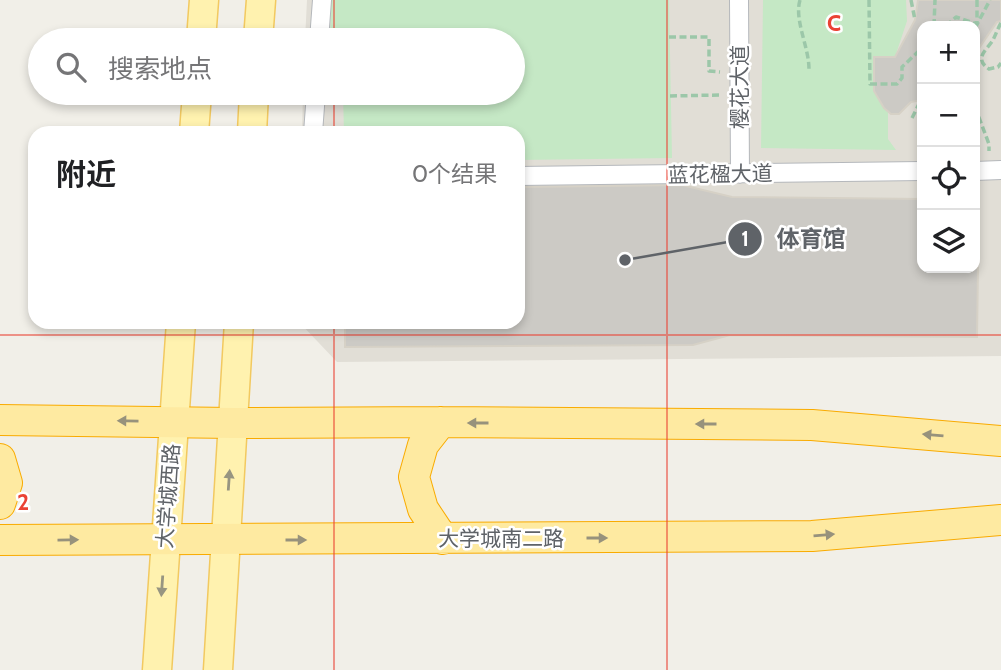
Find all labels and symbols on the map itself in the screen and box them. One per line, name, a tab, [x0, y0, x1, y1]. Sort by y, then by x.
text: C	[827, 9, 841, 37]
street label: 樱花大道	[727, 45, 752, 129]
street label: 蓝花楹大道	[667, 161, 773, 187]
callout: 体育馆	[728, 217, 860, 261]
text: 体育馆	[777, 225, 846, 253]
text: 1	[741, 226, 749, 251]
one-way arrow	[117, 415, 139, 427]
one-way arrow	[467, 417, 489, 429]
one-way arrow	[695, 419, 717, 430]
one-way arrow	[922, 429, 944, 440]
street label: 大学城西路	[152, 443, 184, 549]
one-way arrow	[224, 468, 235, 490]
text: 2	[17, 488, 29, 516]
street label: 大学城南二路	[438, 526, 564, 551]
one-way arrow	[813, 529, 835, 540]
one-way arrow	[586, 532, 608, 544]
one-way arrow	[57, 534, 79, 546]
one-way arrow	[285, 534, 307, 545]
one-way arrow	[156, 575, 167, 597]

